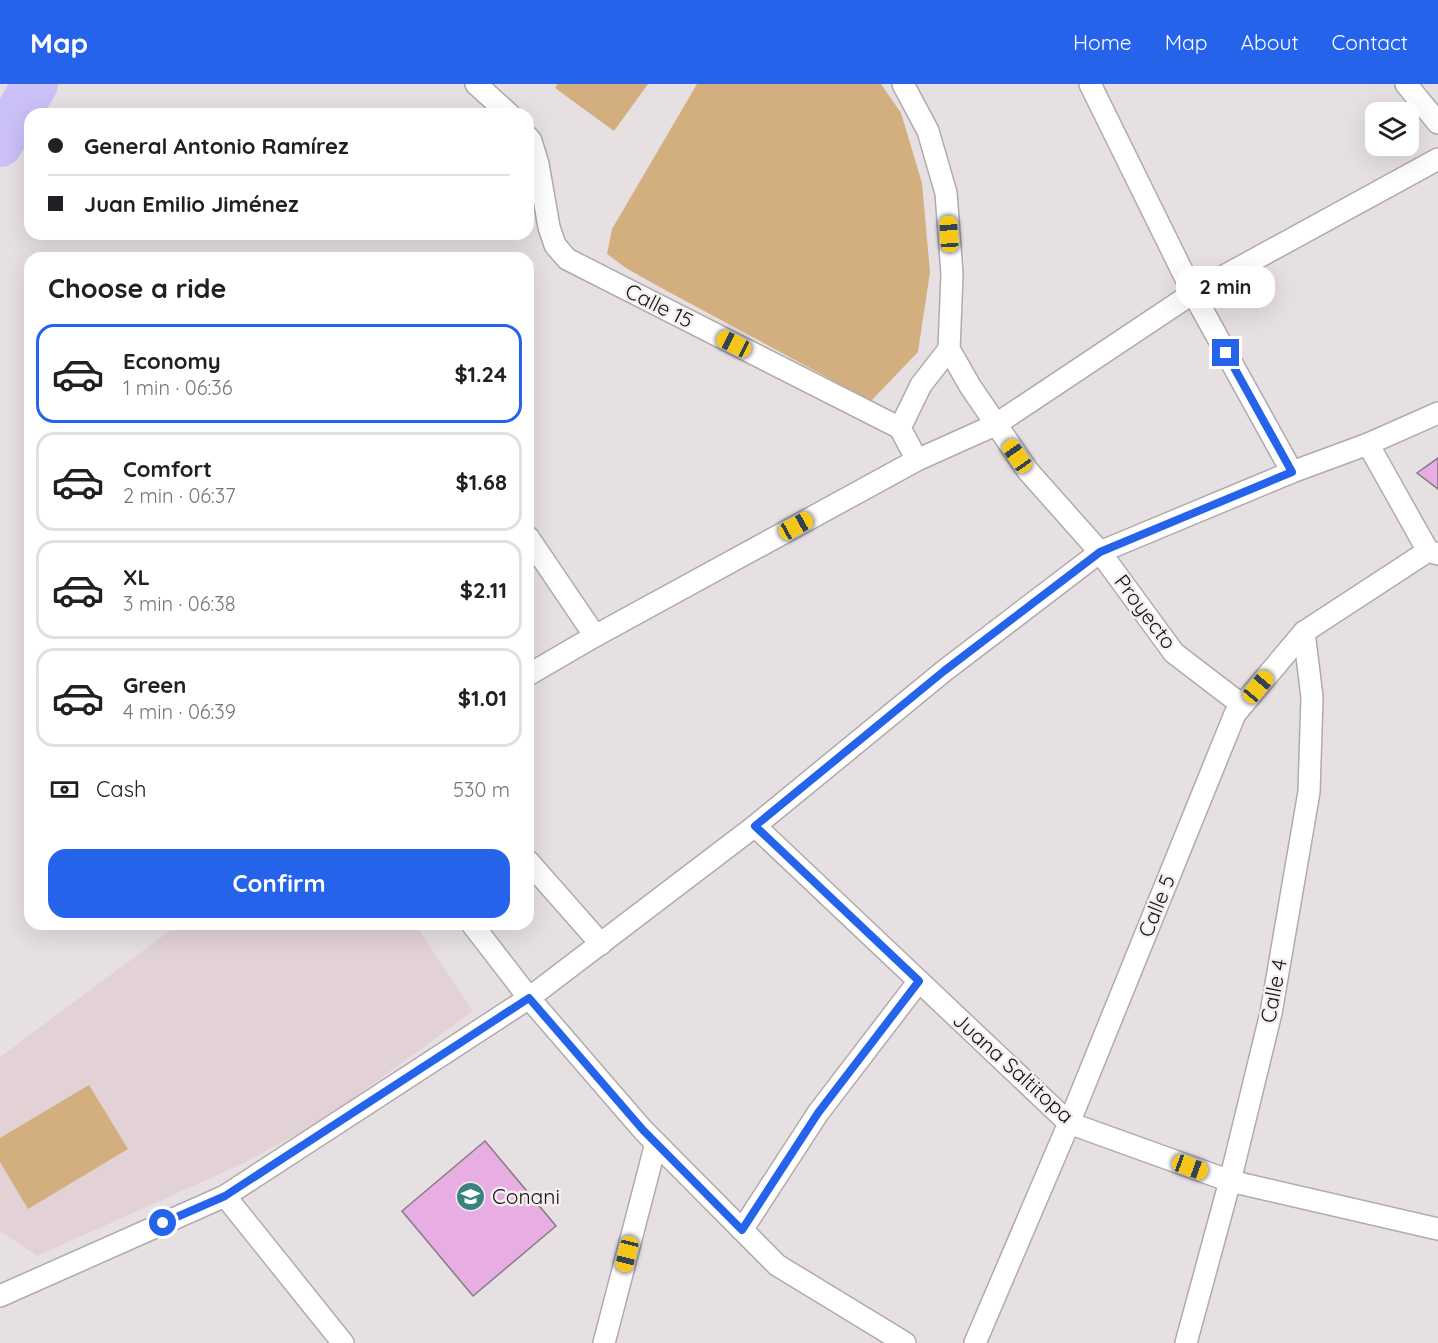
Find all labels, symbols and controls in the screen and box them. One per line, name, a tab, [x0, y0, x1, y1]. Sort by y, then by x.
text: Map	[30, 25, 88, 60]
text: Home	[1073, 29, 1132, 55]
text: Map	[1165, 29, 1208, 55]
text: About	[1241, 29, 1299, 55]
text: Contact	[1332, 29, 1408, 55]
map controls	[1365, 102, 1419, 156]
button: layers	[1365, 102, 1419, 156]
text: General Antonio Ramírez	[84, 132, 349, 160]
text: Juan Emilio Jiménez	[84, 190, 299, 218]
car	[939, 215, 959, 253]
callout: 2 min	[1176, 266, 1276, 308]
text: Choose a ride	[48, 271, 226, 305]
text: 2 min	[1199, 274, 1252, 299]
street label: Calle 15	[621, 277, 698, 333]
car	[714, 328, 754, 360]
route end	[1212, 339, 1239, 366]
icon: car	[51, 347, 105, 401]
text: Economy	[123, 347, 221, 375]
text: $1.24	[454, 360, 507, 388]
text: 1 min · 06:36	[123, 375, 232, 400]
car	[999, 436, 1035, 476]
icon: car	[51, 455, 105, 509]
text: Comfort	[123, 455, 212, 483]
text: $1.68	[456, 468, 507, 496]
text: 2 min · 06:37	[123, 483, 236, 508]
car	[776, 509, 816, 543]
icon: car	[51, 563, 105, 617]
text: XL	[123, 563, 150, 591]
street label: Proyecto	[1109, 569, 1182, 654]
text: $2.11	[460, 576, 507, 604]
text: 3 min · 06:38	[123, 591, 236, 616]
car	[1240, 667, 1276, 707]
icon: car	[51, 671, 105, 725]
text: Green	[123, 671, 186, 699]
text: $1.01	[458, 684, 507, 712]
text: 4 min · 06:39	[123, 699, 236, 724]
icon: cash	[48, 773, 81, 806]
text: Cash	[96, 775, 147, 803]
text: 530 m	[453, 777, 510, 802]
button: Confirm	[48, 849, 510, 918]
street label: Calle 5	[1132, 871, 1180, 941]
street label: Calle 4	[1254, 957, 1292, 1025]
street label: Juana Saltitopa	[948, 1006, 1079, 1128]
car	[1170, 1152, 1210, 1182]
school or university icon: Conani	[455, 1181, 487, 1213]
place label: Conani	[492, 1183, 560, 1209]
route start	[149, 1209, 176, 1236]
car	[614, 1234, 640, 1274]

